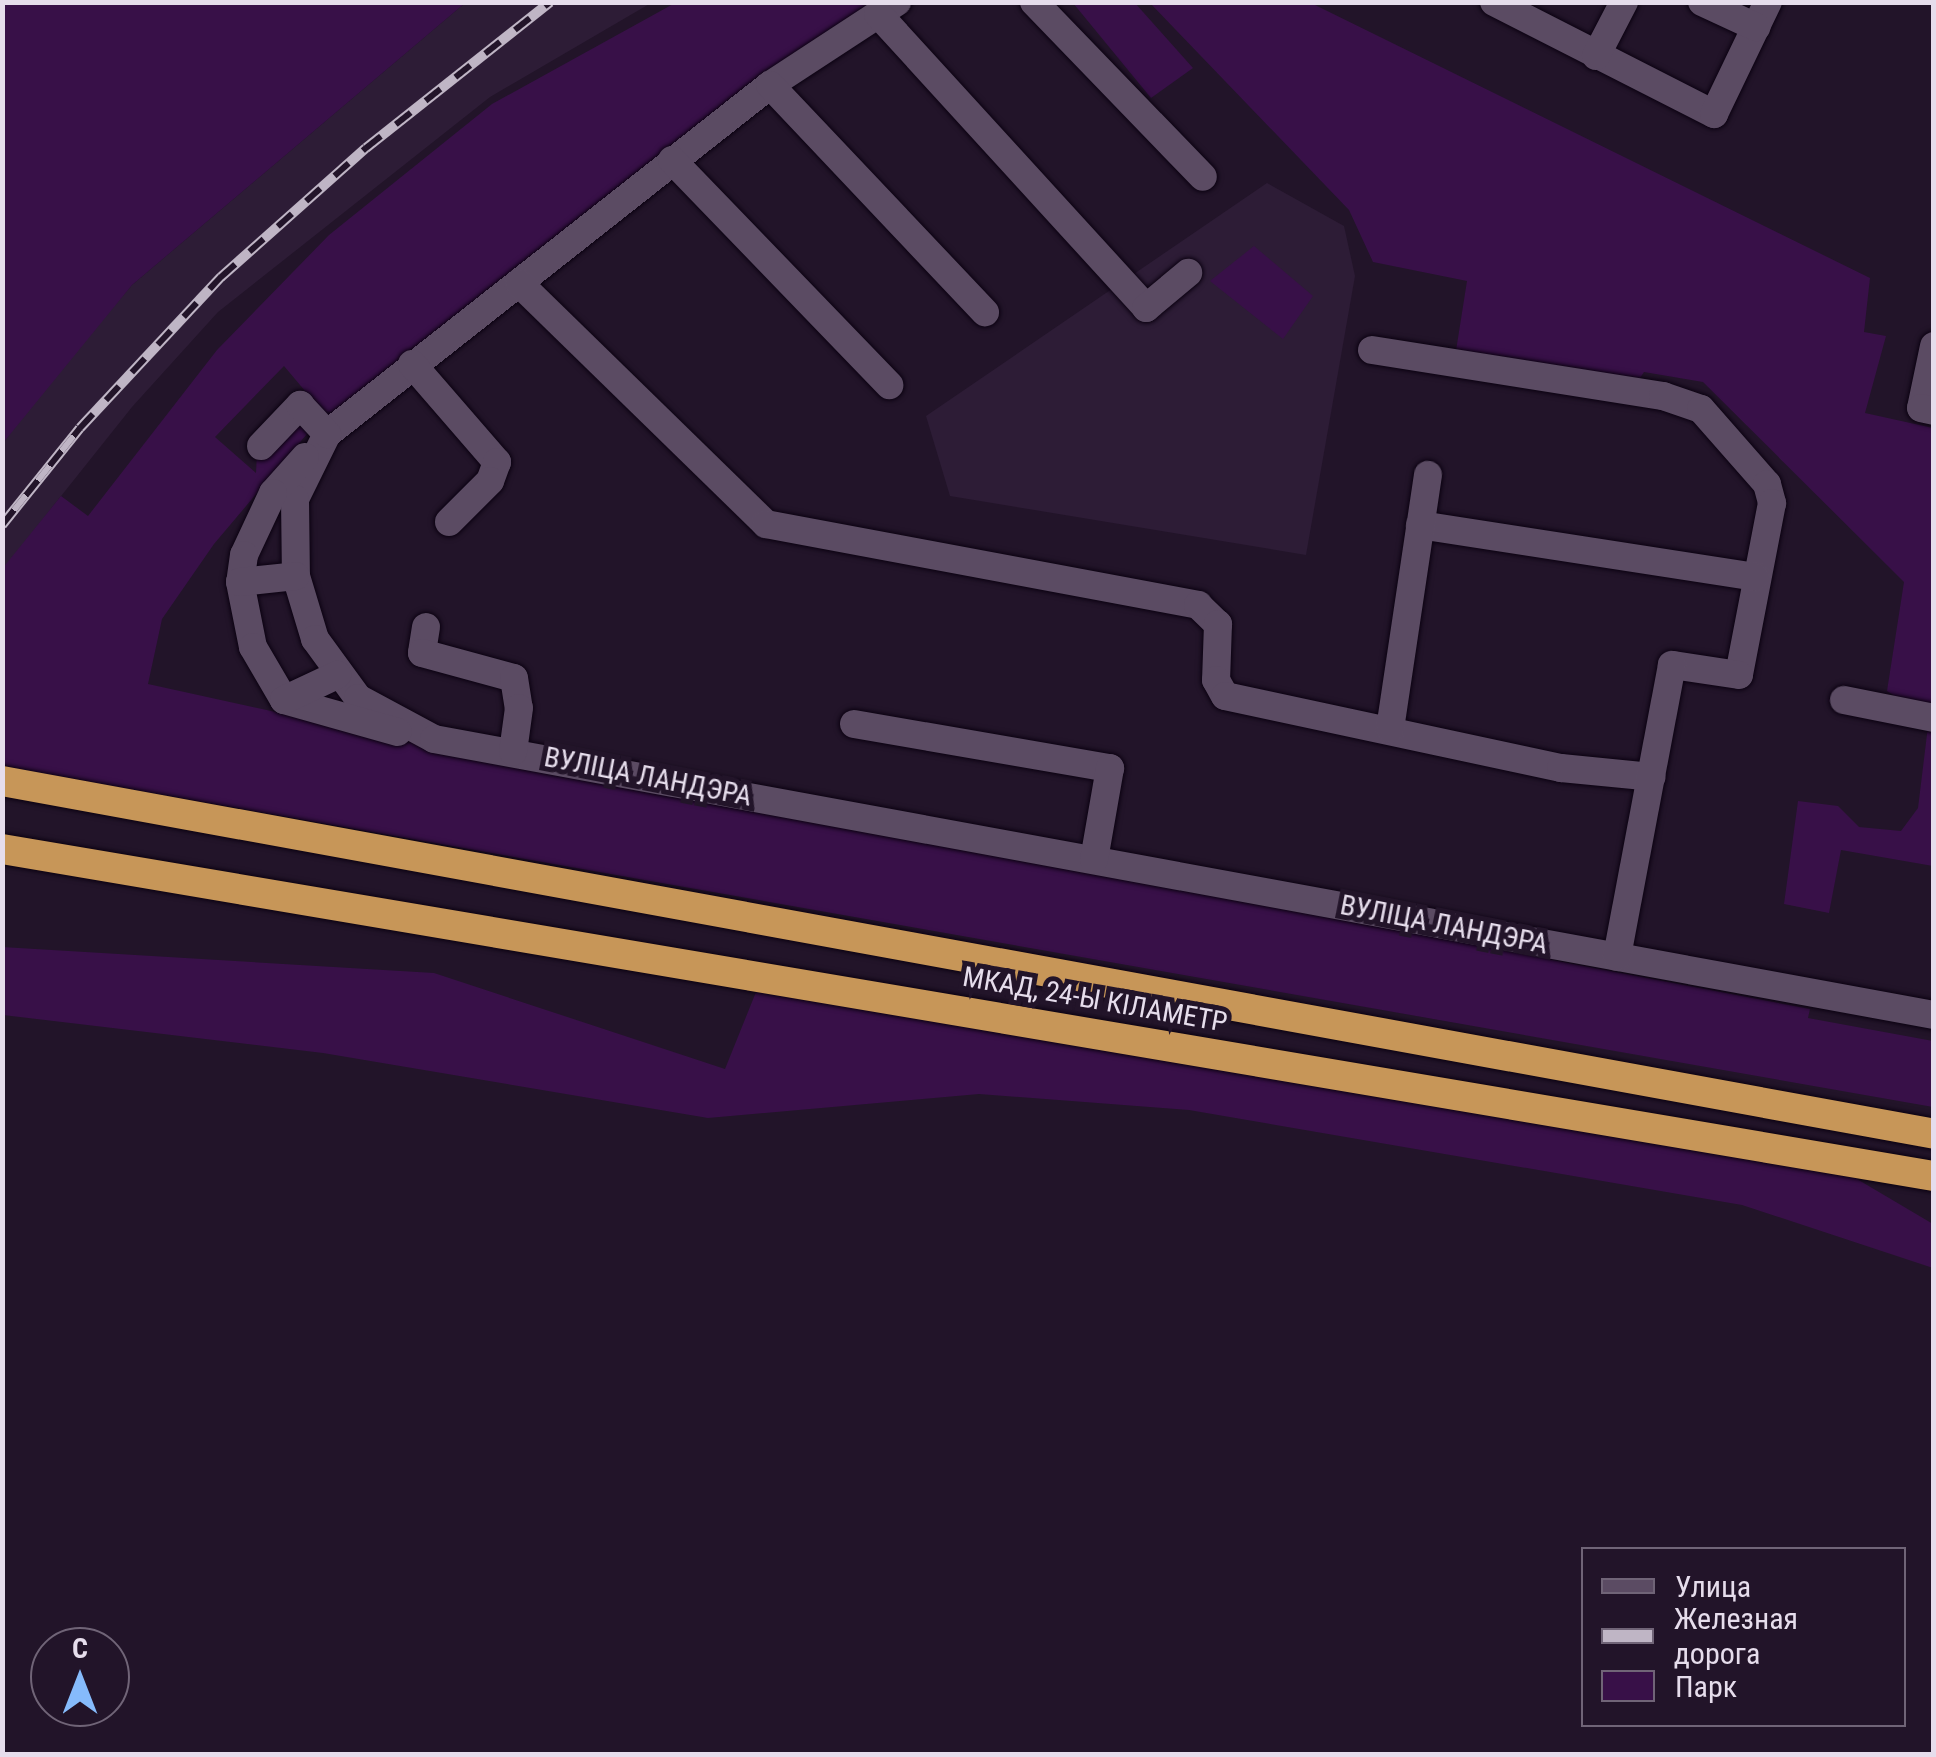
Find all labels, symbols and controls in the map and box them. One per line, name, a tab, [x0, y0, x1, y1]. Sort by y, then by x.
street label: ВУЛІЦА ЛАНДЭРА	[541, 740, 755, 814]
street label: ВУЛІЦА ЛАНДЭРА	[1337, 888, 1551, 962]
street label: МКАД, 24-Ы КІЛАМЕТР	[960, 960, 1230, 1040]
legend	[1581, 1547, 1906, 1727]
text: Улица	[1675, 1569, 1751, 1604]
text: Железная дорога	[1674, 1601, 1798, 1671]
north arrow	[30, 1627, 130, 1727]
text: С	[72, 1632, 88, 1665]
text: Парк	[1675, 1669, 1737, 1704]

